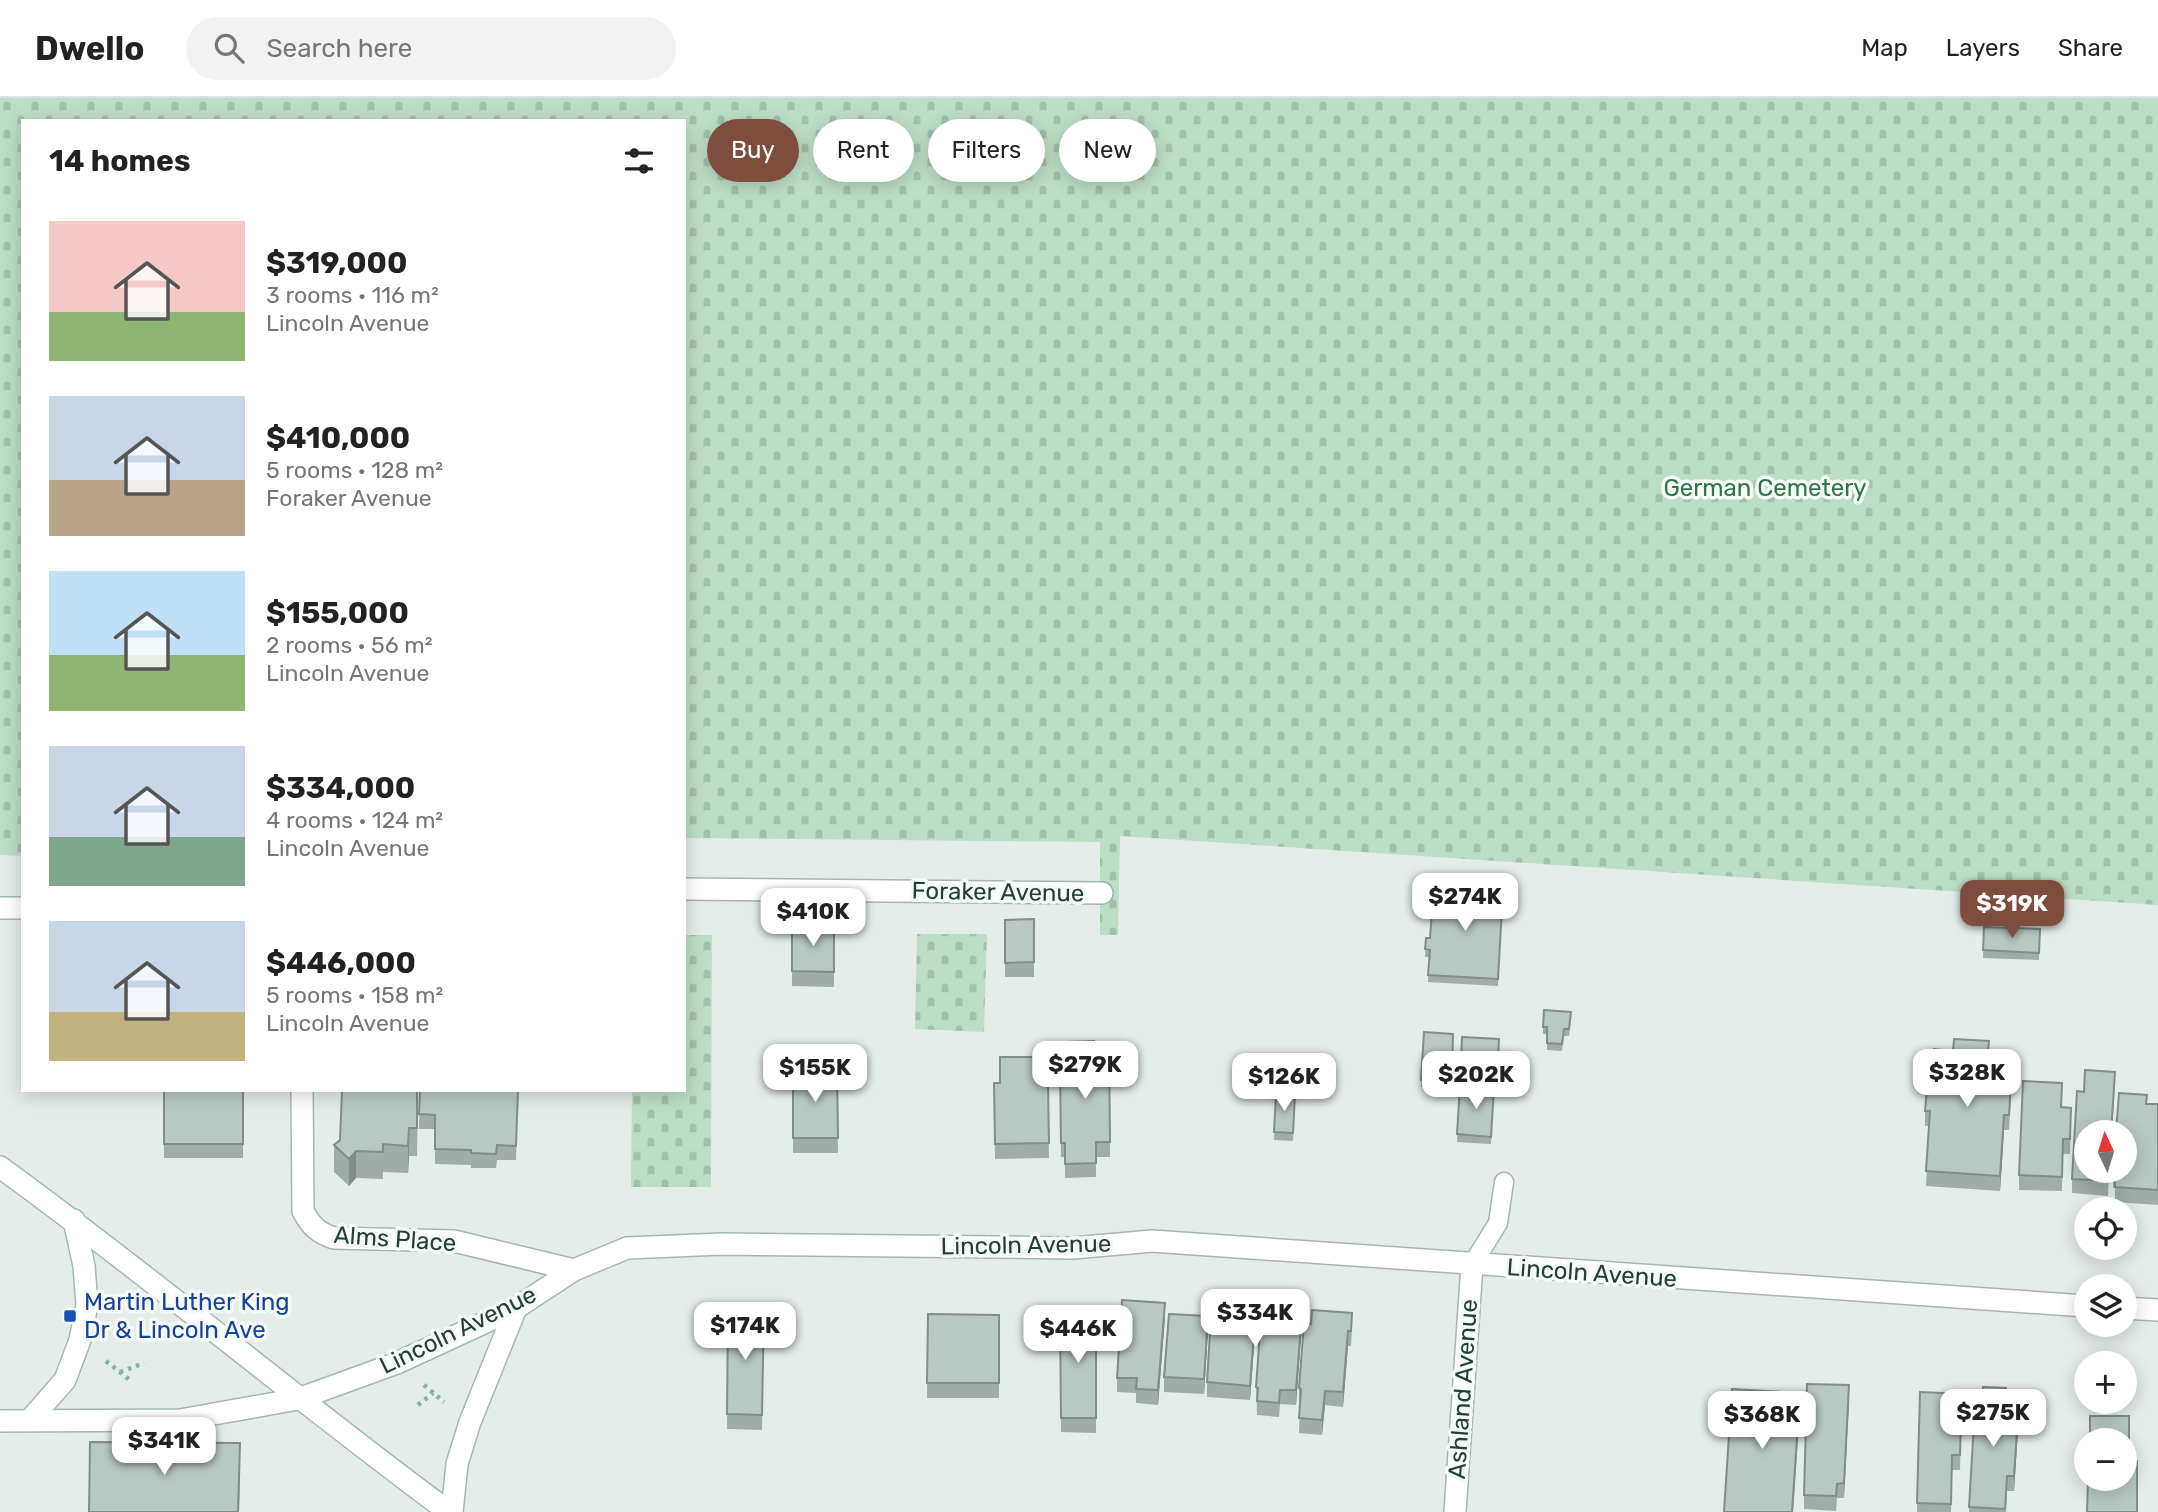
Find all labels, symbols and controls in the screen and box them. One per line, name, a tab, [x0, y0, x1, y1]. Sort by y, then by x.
search box	[186, 17, 676, 80]
text: Dwello	[35, 29, 144, 68]
icon: search	[210, 29, 248, 67]
text: Search here	[266, 33, 412, 64]
text: Map	[1861, 34, 1908, 62]
text: Layers	[1946, 34, 2020, 62]
text: Share	[2058, 34, 2123, 62]
chip: Buy	[707, 119, 799, 182]
chip: Rent	[813, 119, 914, 182]
chip: Filters	[928, 119, 1045, 182]
chip: New	[1059, 119, 1156, 182]
icon: filters	[620, 142, 658, 180]
text: 14 homes	[49, 143, 191, 179]
text: $319,000	[266, 245, 407, 281]
icon: home	[105, 249, 189, 333]
text: 3 rooms · 116 m²	[266, 281, 439, 309]
text: Lincoln Avenue	[266, 309, 429, 337]
text: $410,000	[266, 420, 410, 456]
icon: home	[105, 424, 189, 508]
text: 5 rooms · 128 m²	[266, 456, 443, 484]
park label: German Cemetery	[1663, 474, 1867, 502]
text: Foraker Avenue	[266, 484, 432, 512]
text: $155,000	[266, 595, 409, 631]
icon: home	[105, 599, 189, 683]
text: 2 rooms · 56 m²	[266, 631, 433, 659]
text: Lincoln Avenue	[266, 659, 429, 687]
text: $334,000	[266, 770, 415, 806]
icon: home	[105, 774, 189, 858]
text: 4 rooms · 124 m²	[266, 806, 443, 834]
text: Lincoln Avenue	[266, 834, 429, 862]
pin: $274K	[1416, 874, 1514, 933]
street label: Foraker Avenue	[911, 876, 1085, 908]
pin: $319K	[1963, 880, 2061, 940]
text: $274K	[1428, 882, 1502, 910]
pin: $410K	[764, 888, 862, 948]
text: $319K	[1976, 889, 2048, 917]
text: $410K	[777, 897, 849, 925]
text: $446,000	[266, 945, 416, 981]
icon: home	[105, 949, 189, 1033]
text: 5 rooms · 158 m²	[266, 981, 443, 1009]
text: Lincoln Avenue	[266, 1009, 429, 1037]
pin: $279K	[1036, 1042, 1134, 1101]
pin: $155K	[766, 1044, 864, 1104]
pin: $328K	[1918, 1049, 2016, 1109]
text: $279K	[1048, 1050, 1122, 1078]
pin: $202K	[1427, 1052, 1525, 1111]
text: $155K	[779, 1053, 851, 1081]
pin: $126K	[1235, 1054, 1333, 1113]
text: $328K	[1929, 1058, 2005, 1086]
text: $202K	[1438, 1060, 1514, 1088]
text: $126K	[1248, 1062, 1320, 1090]
north arrow	[2074, 1120, 2137, 1183]
map controls	[2074, 1120, 2137, 1491]
button: locate	[2074, 1197, 2137, 1260]
street label: Alms Place	[333, 1221, 457, 1257]
street label: Lincoln Avenue	[940, 1230, 1112, 1260]
street label: Lincoln Avenue	[1506, 1253, 1678, 1293]
button: layers	[2074, 1274, 2137, 1337]
street label: Lincoln Avenue	[375, 1280, 541, 1380]
place label: Martin Luther King Dr & Lincoln Ave	[84, 1288, 290, 1344]
pin: $334K	[1206, 1290, 1304, 1349]
text: $334K	[1217, 1298, 1293, 1326]
street label: Ashland Avenue	[1443, 1298, 1483, 1480]
pin: $174K	[696, 1302, 794, 1362]
pin: $446K	[1029, 1306, 1127, 1365]
marker: Martin Luther King Dr & Lincoln Ave	[62, 1308, 78, 1324]
text: $174K	[710, 1311, 780, 1339]
text: $446K	[1039, 1314, 1117, 1342]
button: +	[2074, 1351, 2137, 1414]
pin: $275K	[1944, 1390, 2042, 1449]
pin: $368K	[1713, 1392, 1811, 1451]
text: $275K	[1956, 1398, 2030, 1426]
text: $368K	[1724, 1400, 1800, 1428]
pin: $341K	[115, 1418, 213, 1477]
text: $341K	[128, 1426, 200, 1454]
button: −	[2074, 1428, 2137, 1491]

